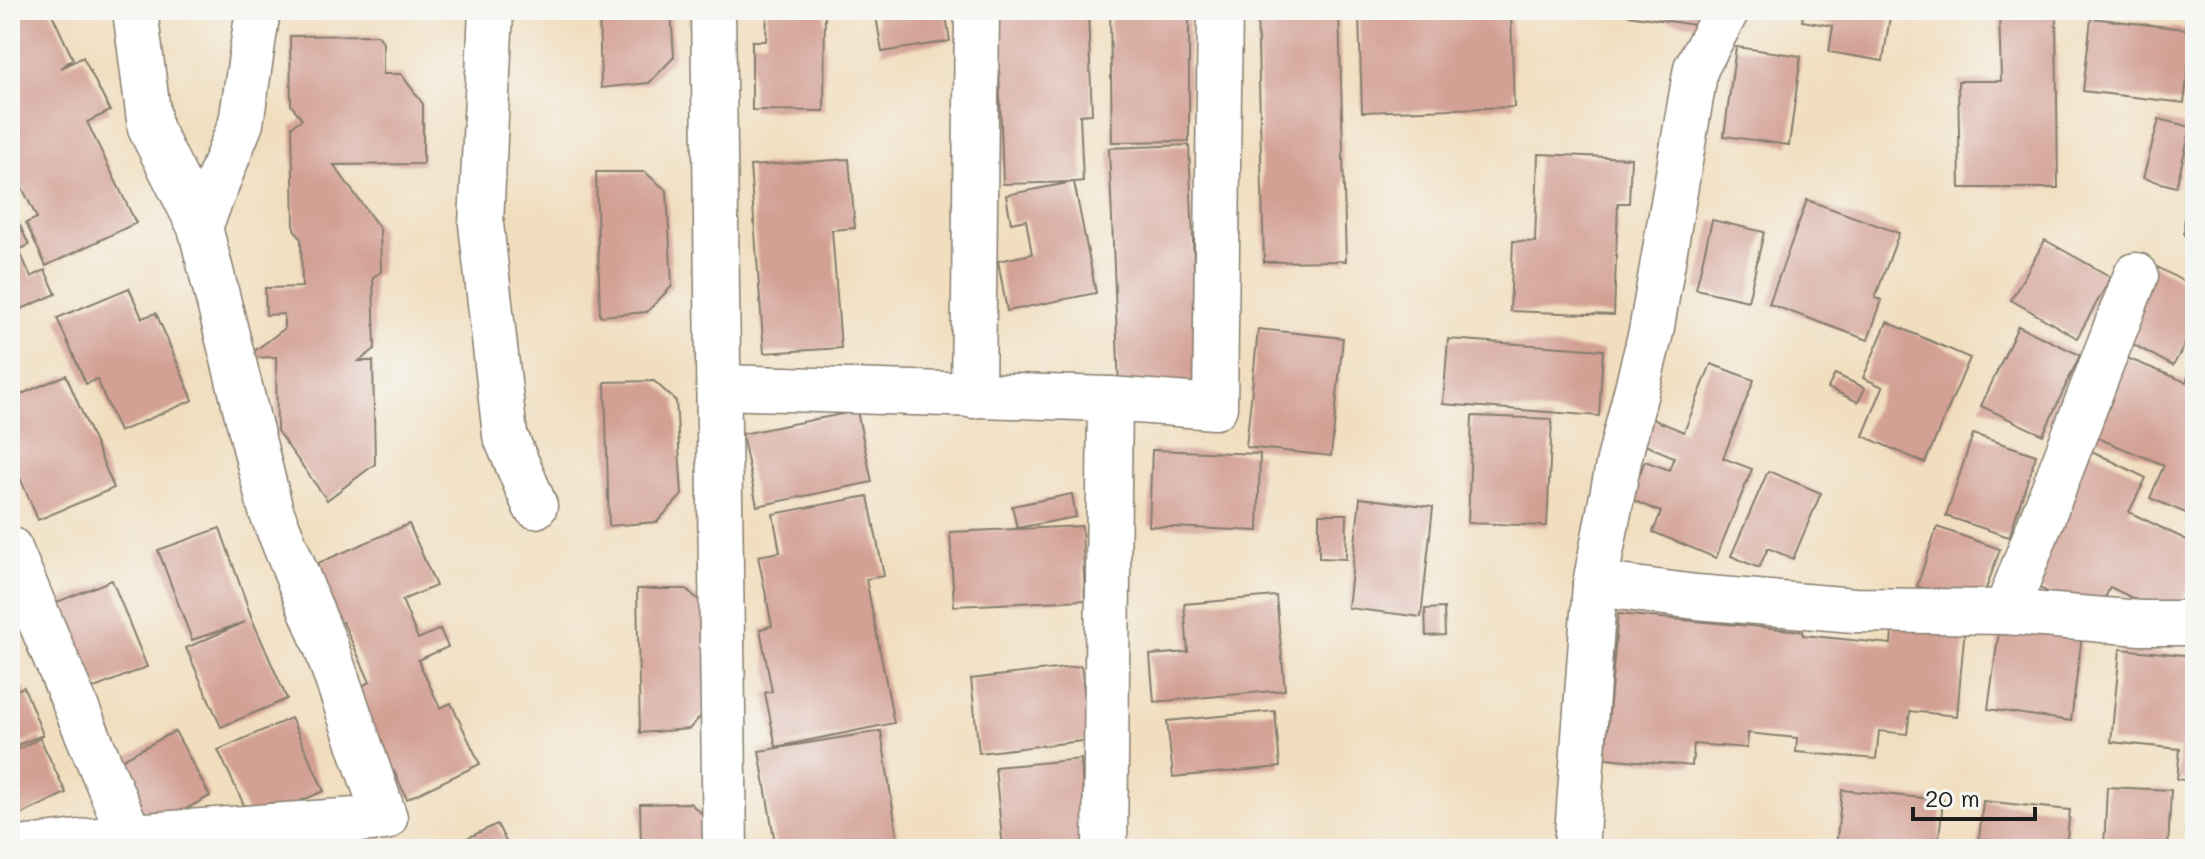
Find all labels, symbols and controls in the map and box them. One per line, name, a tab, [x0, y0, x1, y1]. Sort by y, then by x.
scale bar	[1913, 771, 2035, 821]
text: 20 m	[1925, 782, 1980, 813]

